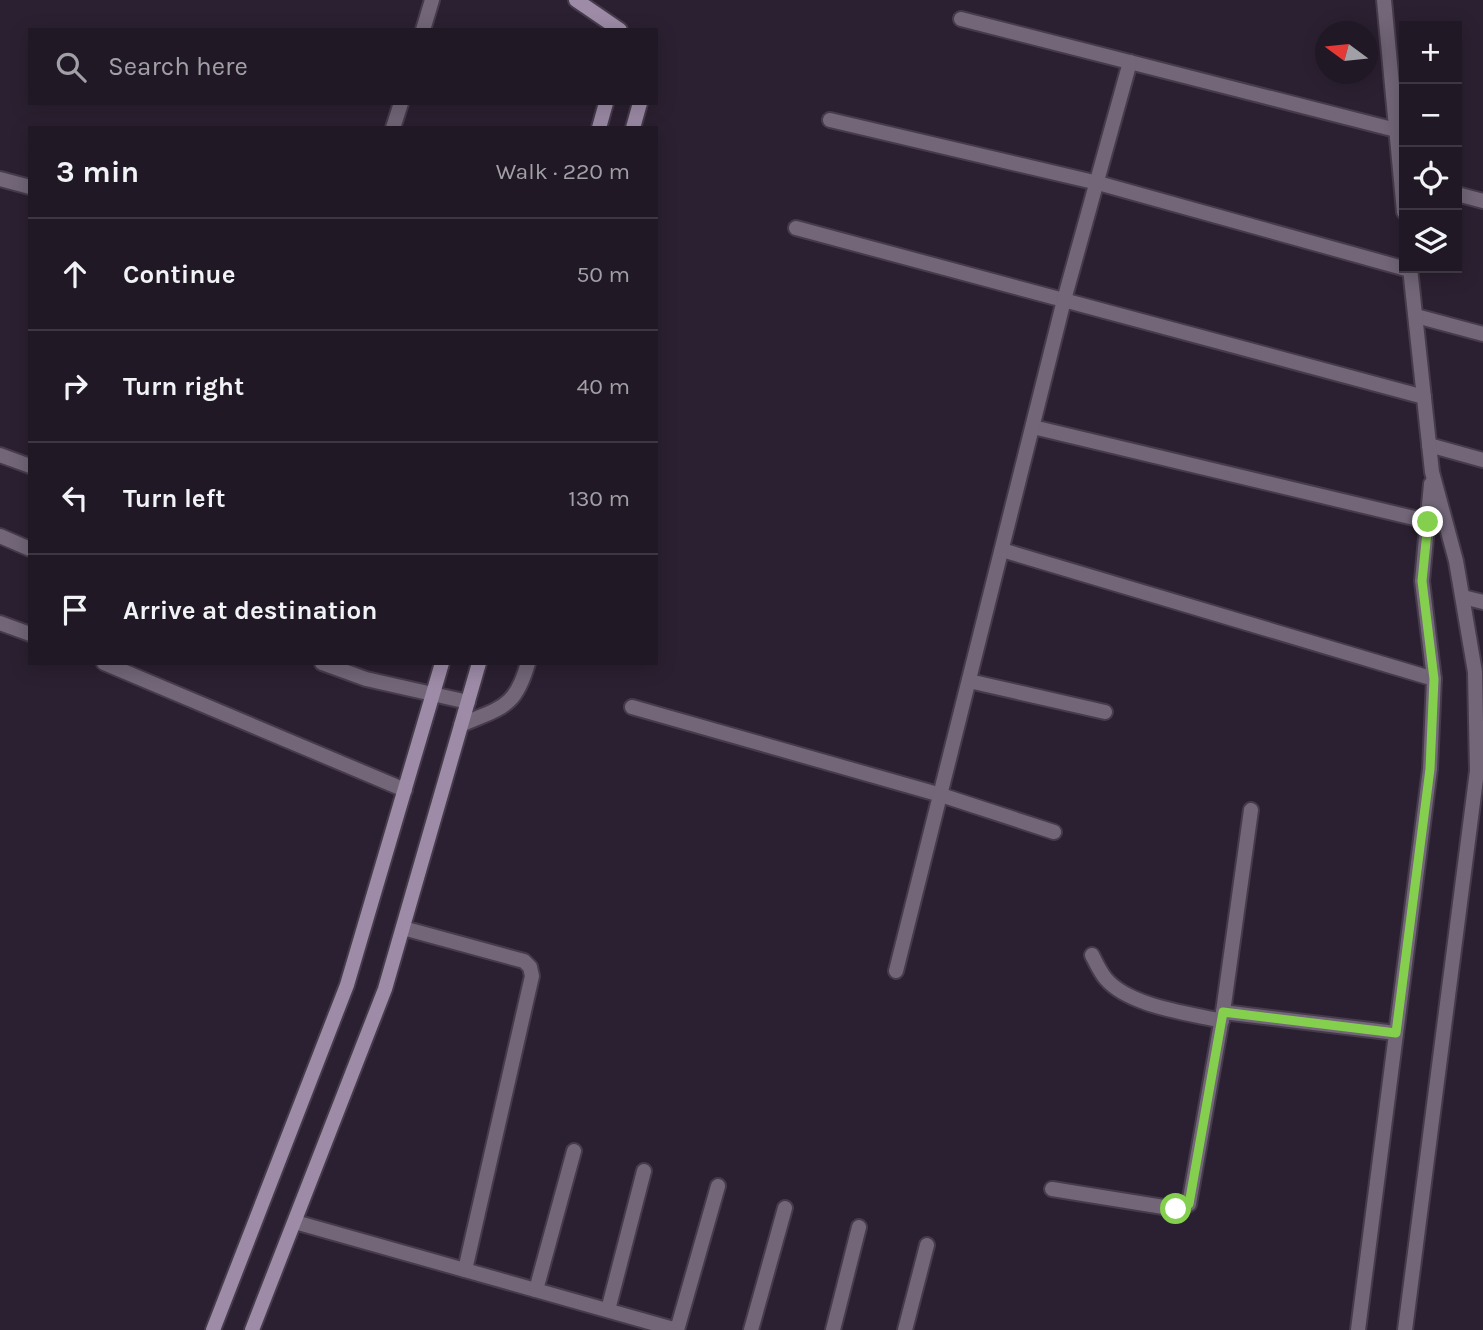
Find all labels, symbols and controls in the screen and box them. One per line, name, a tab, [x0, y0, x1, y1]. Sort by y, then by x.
north arrow	[1315, 21, 1378, 84]
map controls	[1399, 21, 1462, 273]
button: +	[1399, 21, 1462, 84]
search box	[28, 28, 658, 105]
icon: search	[52, 48, 90, 86]
text: Search here	[108, 51, 248, 82]
button: −	[1399, 84, 1462, 147]
button: locate	[1399, 147, 1462, 210]
text: 3 min	[56, 154, 139, 190]
text: Walk · 220 m	[496, 158, 630, 185]
button: layers	[1399, 210, 1462, 273]
icon: ahead	[56, 255, 94, 293]
text: Continue	[123, 259, 235, 290]
text: 50 m	[576, 261, 630, 288]
icon: right	[56, 367, 94, 405]
text: Turn right	[123, 371, 244, 402]
text: 40 m	[577, 373, 630, 400]
icon: left	[56, 479, 94, 517]
text: Turn left	[123, 483, 225, 514]
text: 130 m	[568, 485, 630, 512]
route end	[1412, 506, 1443, 537]
icon: arrive	[56, 591, 94, 629]
text: Arrive at destination	[123, 595, 377, 626]
route start	[1160, 1193, 1191, 1224]

